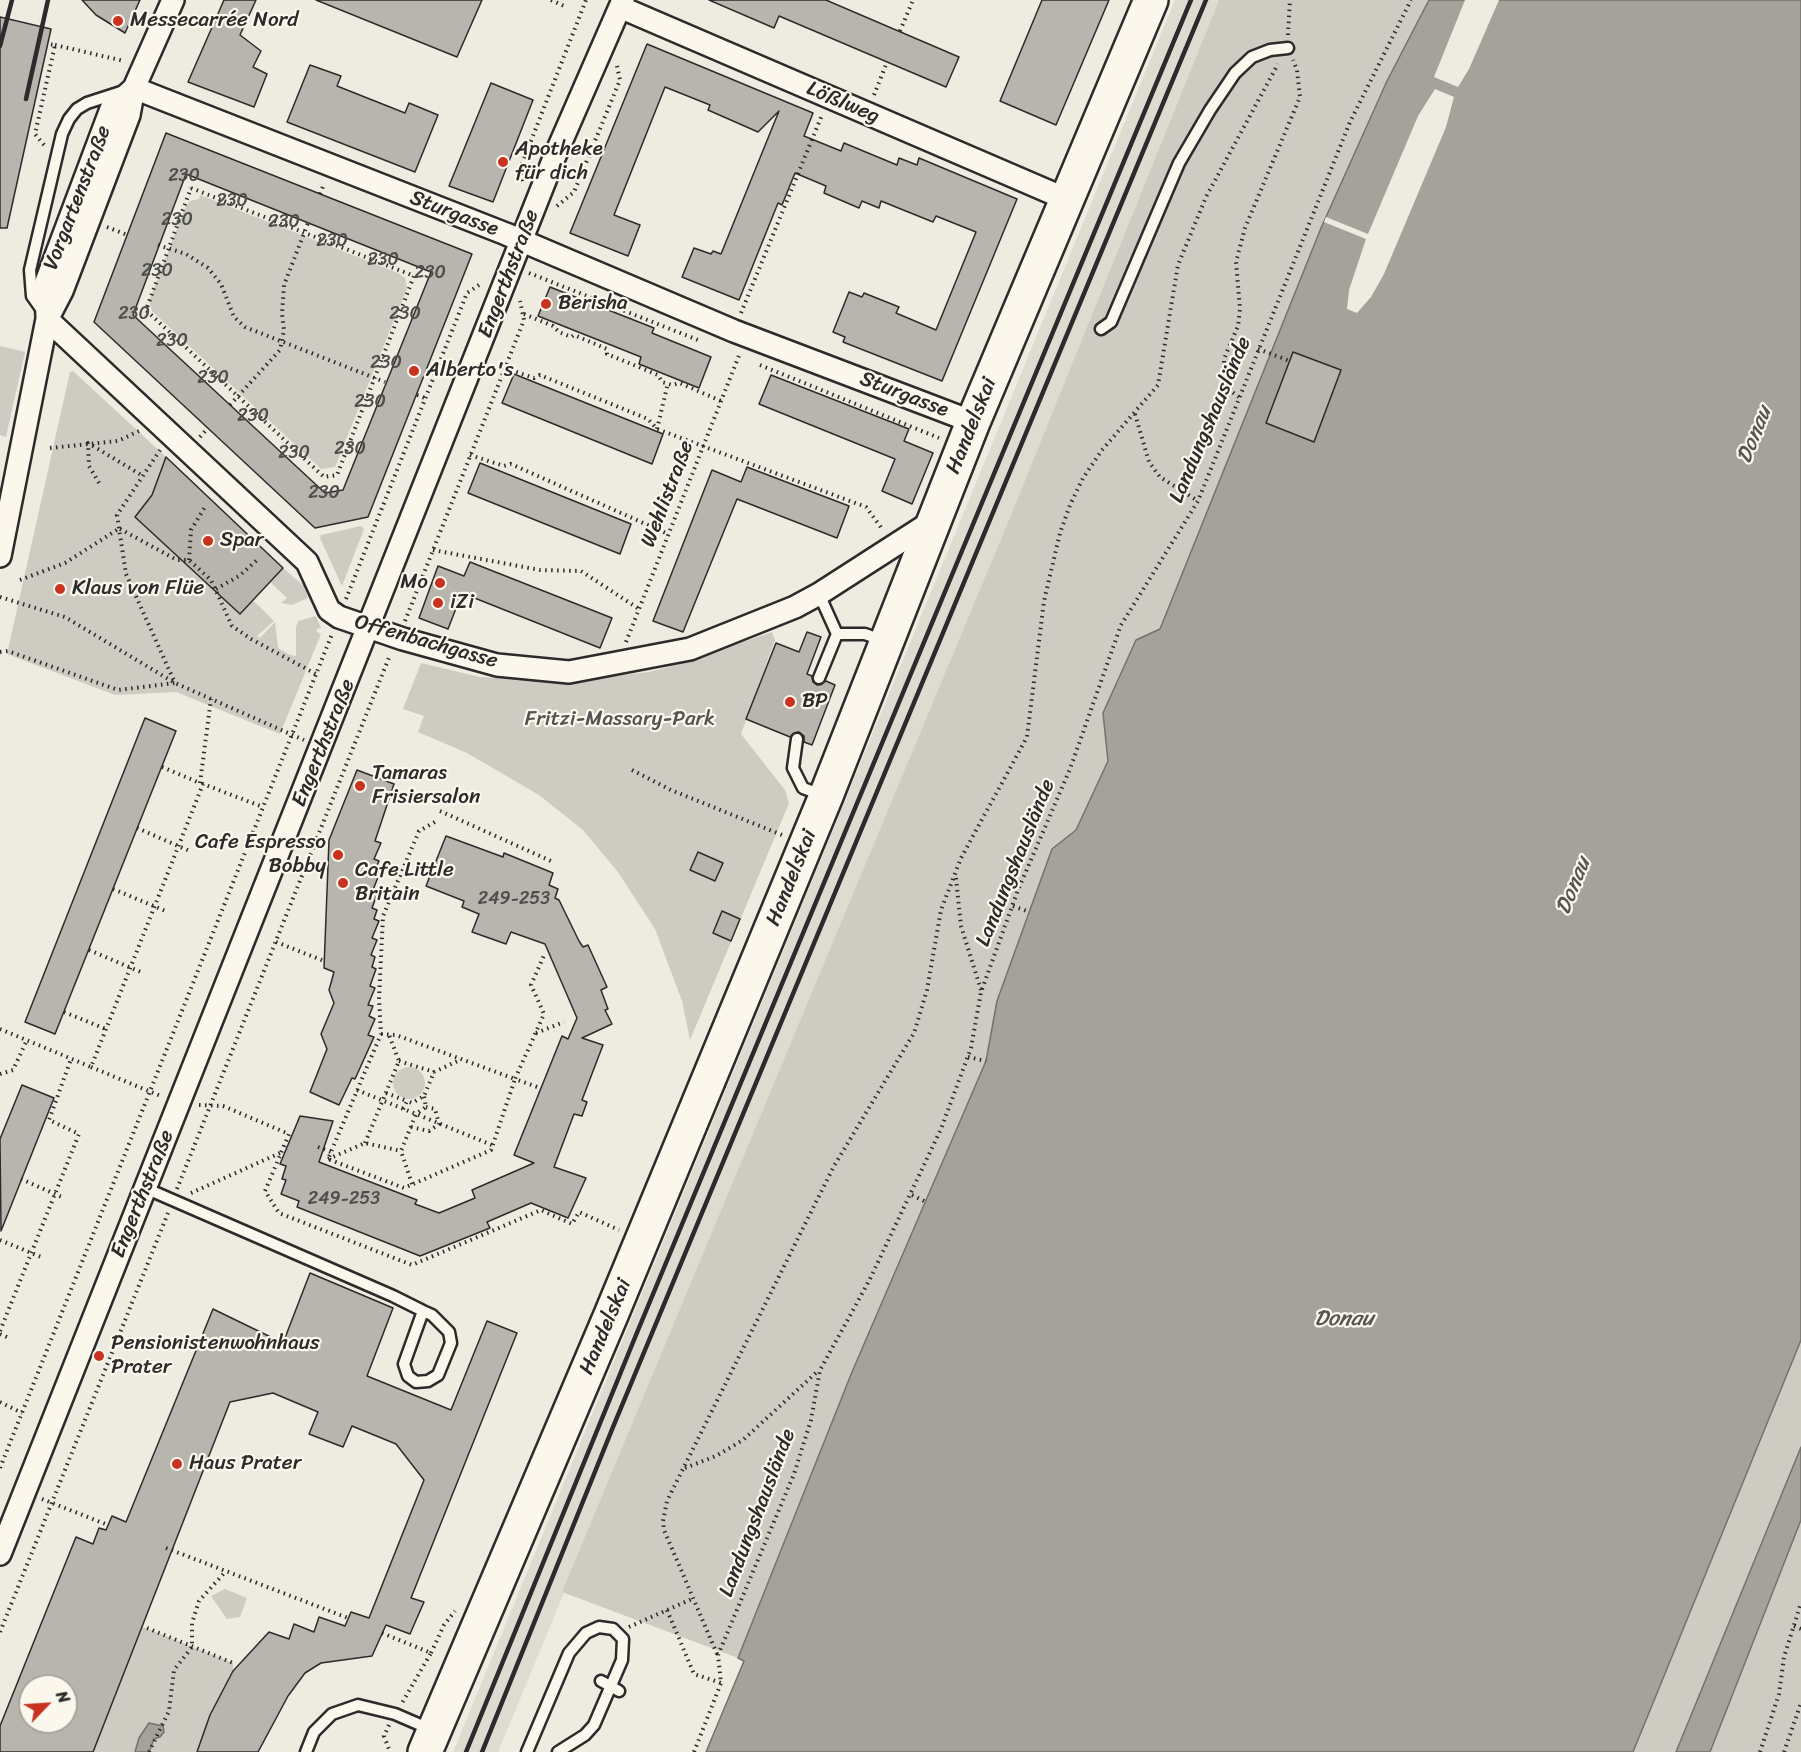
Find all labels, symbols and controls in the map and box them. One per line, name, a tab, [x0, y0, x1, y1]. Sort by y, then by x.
place label: Messecarrée Nord	[130, 8, 298, 34]
marker: Messecarrée Nord	[111, 14, 125, 28]
street label: Lößlweg	[803, 76, 883, 130]
street label: Vorgartenstraße	[39, 122, 117, 274]
place label: Apotheke für dich	[515, 137, 603, 187]
marker: Apotheke für dich	[496, 155, 510, 169]
house number: 230	[168, 165, 200, 187]
street label: Sturgasse	[406, 186, 502, 242]
house number: 230	[216, 190, 248, 212]
street label: Engerthstraße	[473, 206, 545, 342]
house number: 230	[161, 209, 193, 231]
house number: 230	[268, 211, 300, 233]
house number: 230	[316, 230, 348, 252]
house number: 230	[367, 249, 399, 271]
house number: 230	[141, 260, 173, 282]
house number: 230	[414, 262, 446, 284]
place label: Berisha	[558, 291, 628, 317]
marker: Berisha	[539, 297, 553, 311]
house number: 230	[118, 303, 150, 325]
house number: 230	[389, 303, 421, 325]
house number: 230	[156, 330, 188, 352]
street label: Landungshauslände	[1165, 333, 1257, 507]
house number: 230	[370, 352, 402, 374]
place label: Alberto's	[426, 358, 514, 384]
marker: Alberto's	[407, 364, 421, 378]
house number: 230	[197, 367, 229, 389]
street label: Sturgasse	[856, 367, 952, 423]
street label: Handelskai	[941, 374, 1003, 478]
house number: 230	[354, 391, 386, 413]
water label: Donau	[1732, 403, 1778, 467]
house number: 230	[237, 405, 269, 427]
street label: Wehlistraße	[636, 437, 700, 551]
house number: 230	[334, 438, 366, 460]
house number: 230	[278, 442, 310, 464]
house number: 230	[308, 482, 340, 504]
place label: Spar	[220, 528, 263, 554]
marker: Spar	[201, 534, 215, 548]
place label: Mo	[400, 570, 428, 596]
place label: Klaus von Flüe	[72, 576, 204, 602]
marker: Mo	[433, 576, 447, 590]
marker: Klaus von Flüe	[53, 582, 67, 596]
place label: iZi	[450, 590, 474, 616]
marker: iZi	[431, 596, 445, 610]
street label: Offenbachgasse	[352, 610, 500, 674]
street label: Engerthstraße	[287, 676, 361, 810]
place label: BP	[802, 689, 828, 715]
marker: BP	[783, 695, 797, 709]
park label: Fritzi-Massary-Park	[525, 707, 715, 733]
place label: Tamaras Frisiersalon	[372, 761, 480, 811]
street label: Landungshauslände	[971, 776, 1061, 950]
marker: Tamaras Frisiersalon	[353, 779, 367, 793]
street label: Handelskai	[761, 826, 823, 930]
place label: Cafe Espresso Bobby	[195, 830, 326, 880]
marker: Cafe Espresso Bobby	[331, 848, 345, 862]
water label: Donau	[1551, 854, 1597, 918]
place label: Cafe Little Britain	[355, 858, 454, 908]
marker: Cafe Little Britain	[336, 876, 350, 890]
house number: 249-253	[478, 888, 550, 910]
street label: Engerthstraße	[106, 1127, 180, 1261]
house number: 249-253	[308, 1188, 380, 1210]
street label: Handelskai	[575, 1275, 637, 1379]
water label: Donau	[1314, 1306, 1374, 1332]
place label: Pensionistenwohnhaus Prater	[111, 1331, 320, 1381]
marker: Pensionistenwohnhaus Prater	[92, 1349, 106, 1363]
street label: Landungshauslände	[714, 1425, 802, 1601]
place label: Haus Prater	[189, 1451, 301, 1477]
marker: Haus Prater	[170, 1457, 184, 1471]
north arrow	[18, 1674, 78, 1734]
text: N	[47, 1686, 78, 1708]

